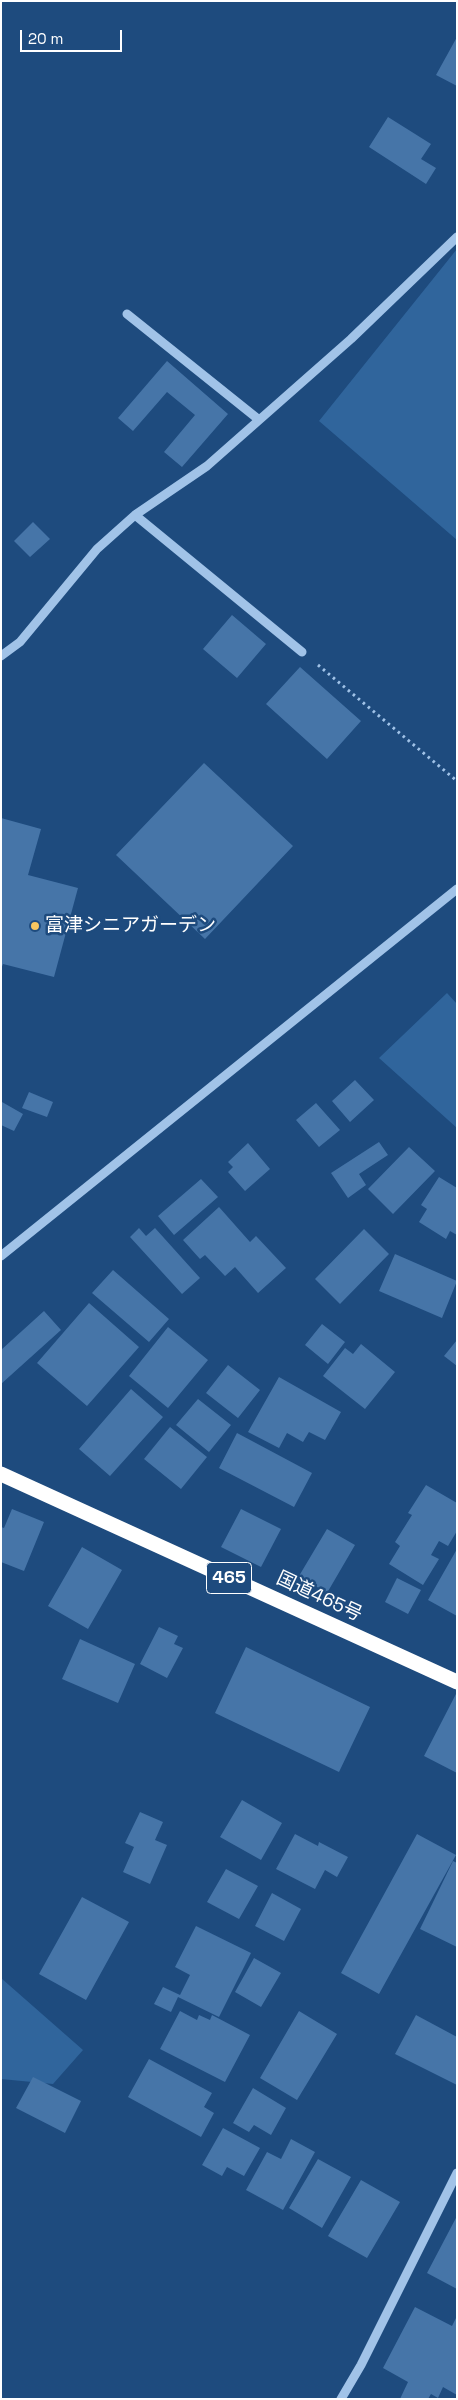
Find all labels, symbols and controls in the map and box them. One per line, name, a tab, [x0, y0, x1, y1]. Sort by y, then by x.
scale bar	[22, 20, 125, 52]
text: 20 m	[28, 29, 63, 48]
place label: 富津シニアガーデン	[45, 915, 216, 937]
marker: 富津シニアガーデン	[29, 920, 41, 932]
road number: 465	[206, 1562, 252, 1594]
street label: 国道465号	[273, 1567, 365, 1627]

